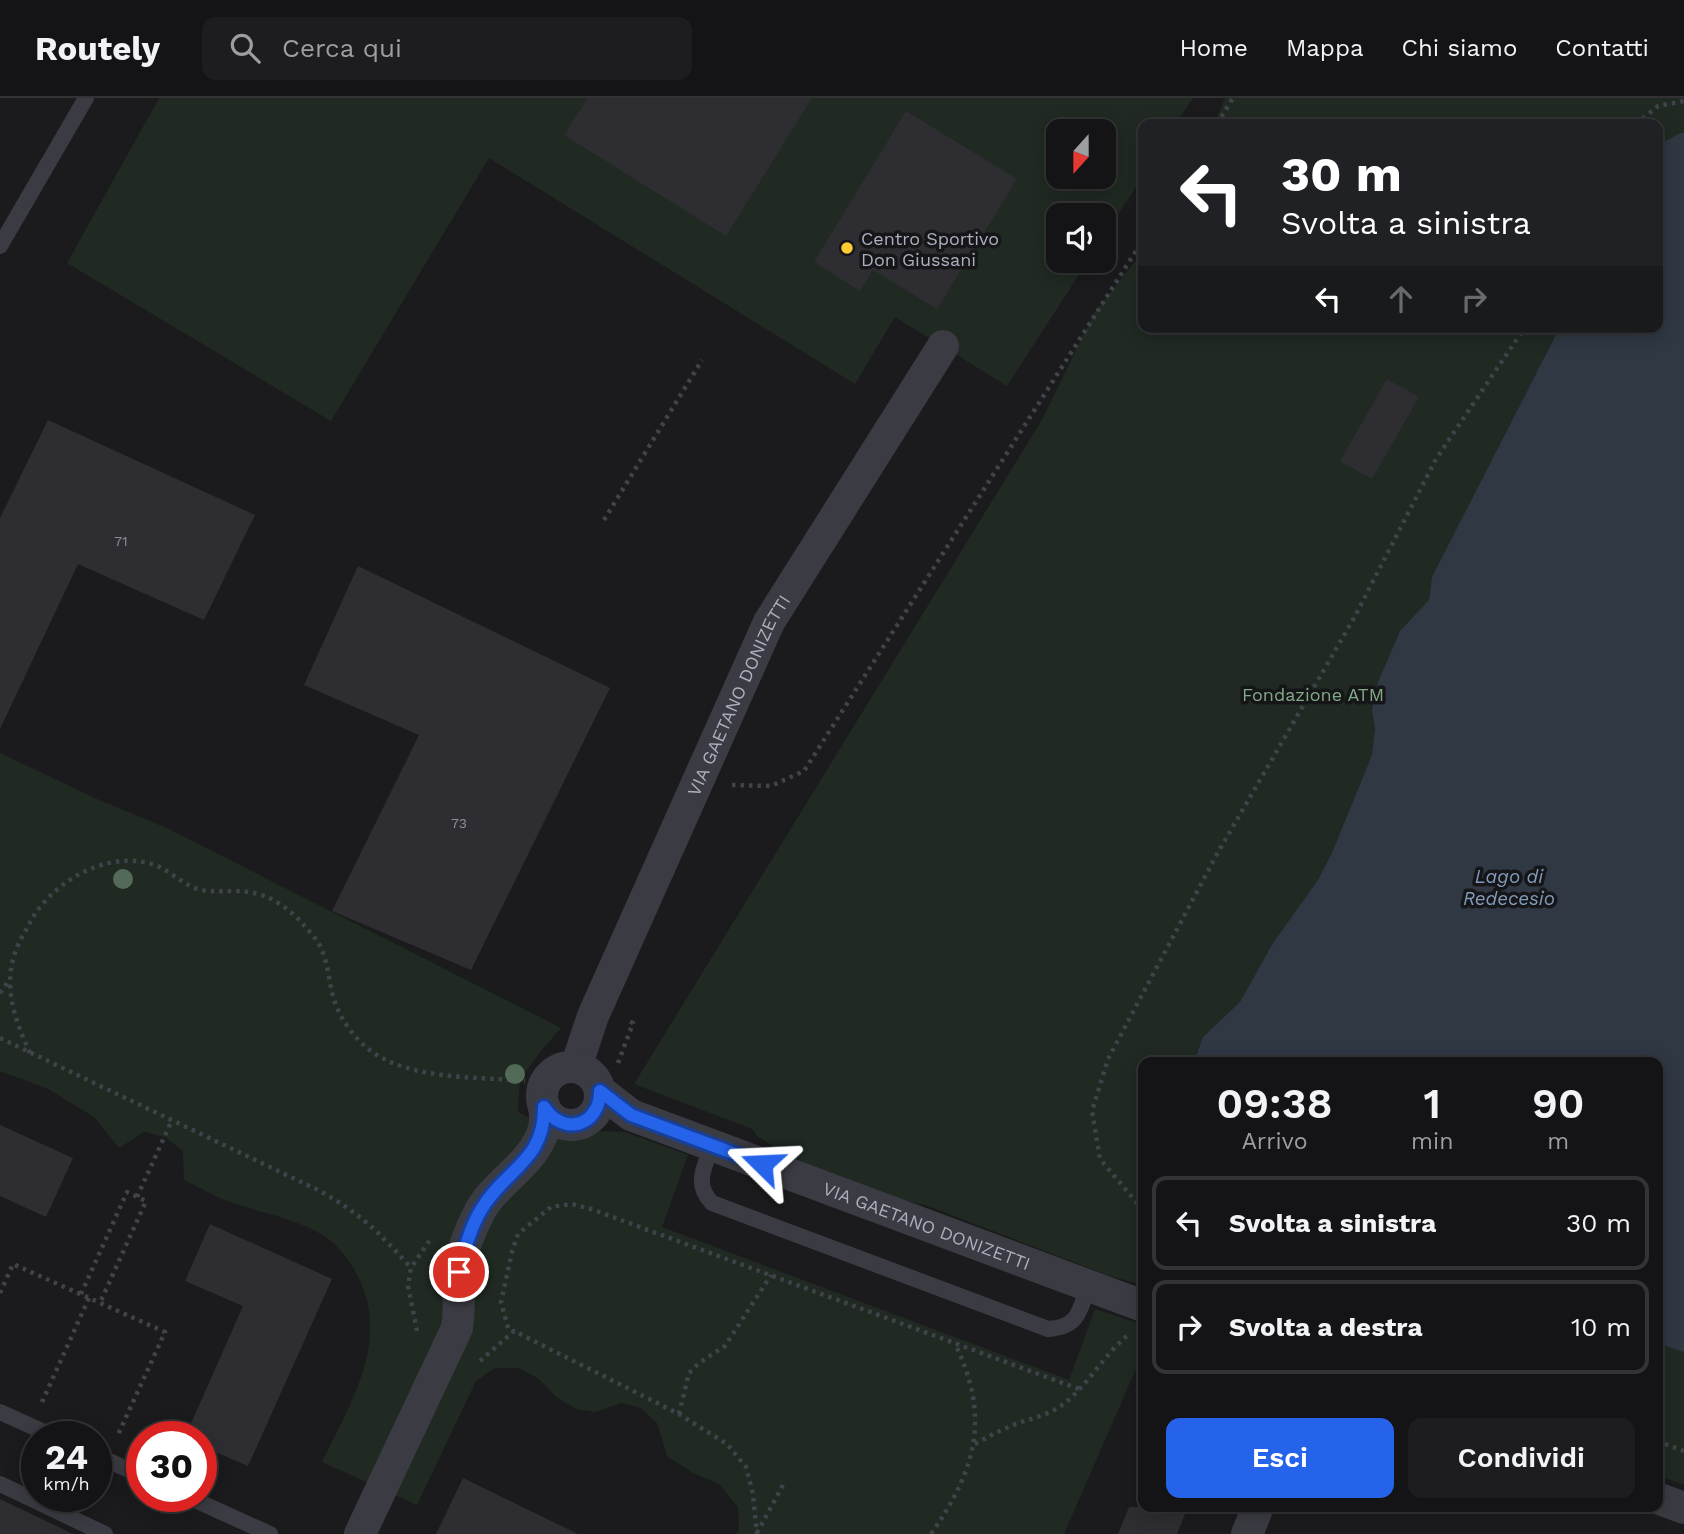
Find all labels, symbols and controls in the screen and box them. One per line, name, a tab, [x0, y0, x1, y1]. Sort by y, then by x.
search box	[202, 17, 692, 80]
text: Routely	[35, 29, 160, 68]
icon: search	[226, 29, 264, 67]
text: Cerca qui	[282, 33, 402, 63]
text: Home	[1179, 34, 1248, 62]
text: Mappa	[1286, 34, 1364, 62]
text: Chi siamo	[1402, 34, 1517, 62]
text: Contatti	[1555, 34, 1649, 62]
north arrow	[1046, 119, 1116, 189]
map controls	[1046, 119, 1116, 273]
text: 30 m	[1281, 145, 1402, 203]
icon: left	[1166, 147, 1257, 238]
button: sound	[1046, 203, 1116, 273]
text: Svolta a sinistra	[1281, 204, 1531, 242]
place label: Centro Sportivo Don Giussani	[861, 228, 999, 270]
marker: Centro Sportivo Don Giussani	[839, 240, 855, 256]
icon: left	[1309, 280, 1347, 318]
icon: ahead	[1382, 280, 1420, 318]
icon: right	[1455, 280, 1493, 318]
house number: 71	[114, 533, 128, 549]
street label: VIA GAETANO DONIZETTI	[682, 591, 794, 799]
park label: Fondazione ATM	[1242, 684, 1384, 705]
house number: 73	[451, 815, 467, 831]
water label: Lago di Redecesio	[1463, 865, 1555, 910]
text: 09:38	[1216, 1079, 1333, 1128]
text: 1	[1424, 1079, 1441, 1128]
text: 90	[1532, 1079, 1585, 1128]
position arrow	[725, 1127, 799, 1201]
text: Arrivo	[1242, 1128, 1307, 1155]
text: min	[1411, 1128, 1453, 1155]
text: m	[1547, 1128, 1569, 1155]
street label: VIA GAETANO DONIZETTI	[820, 1177, 1033, 1274]
icon: left	[1170, 1204, 1208, 1242]
text: Svolta a sinistra	[1229, 1208, 1436, 1238]
text: 30 m	[1566, 1208, 1631, 1238]
pin	[429, 1242, 489, 1302]
icon: arrive	[440, 1253, 478, 1291]
icon: right	[1170, 1308, 1208, 1346]
text: Svolta a destra	[1229, 1312, 1422, 1342]
text: 10 m	[1571, 1312, 1631, 1342]
button: Esci	[1166, 1418, 1394, 1498]
button: Condividi	[1408, 1418, 1635, 1498]
speed limit sign: 30	[126, 1421, 217, 1512]
text: 24	[45, 1436, 88, 1478]
text: km/h	[43, 1473, 90, 1494]

